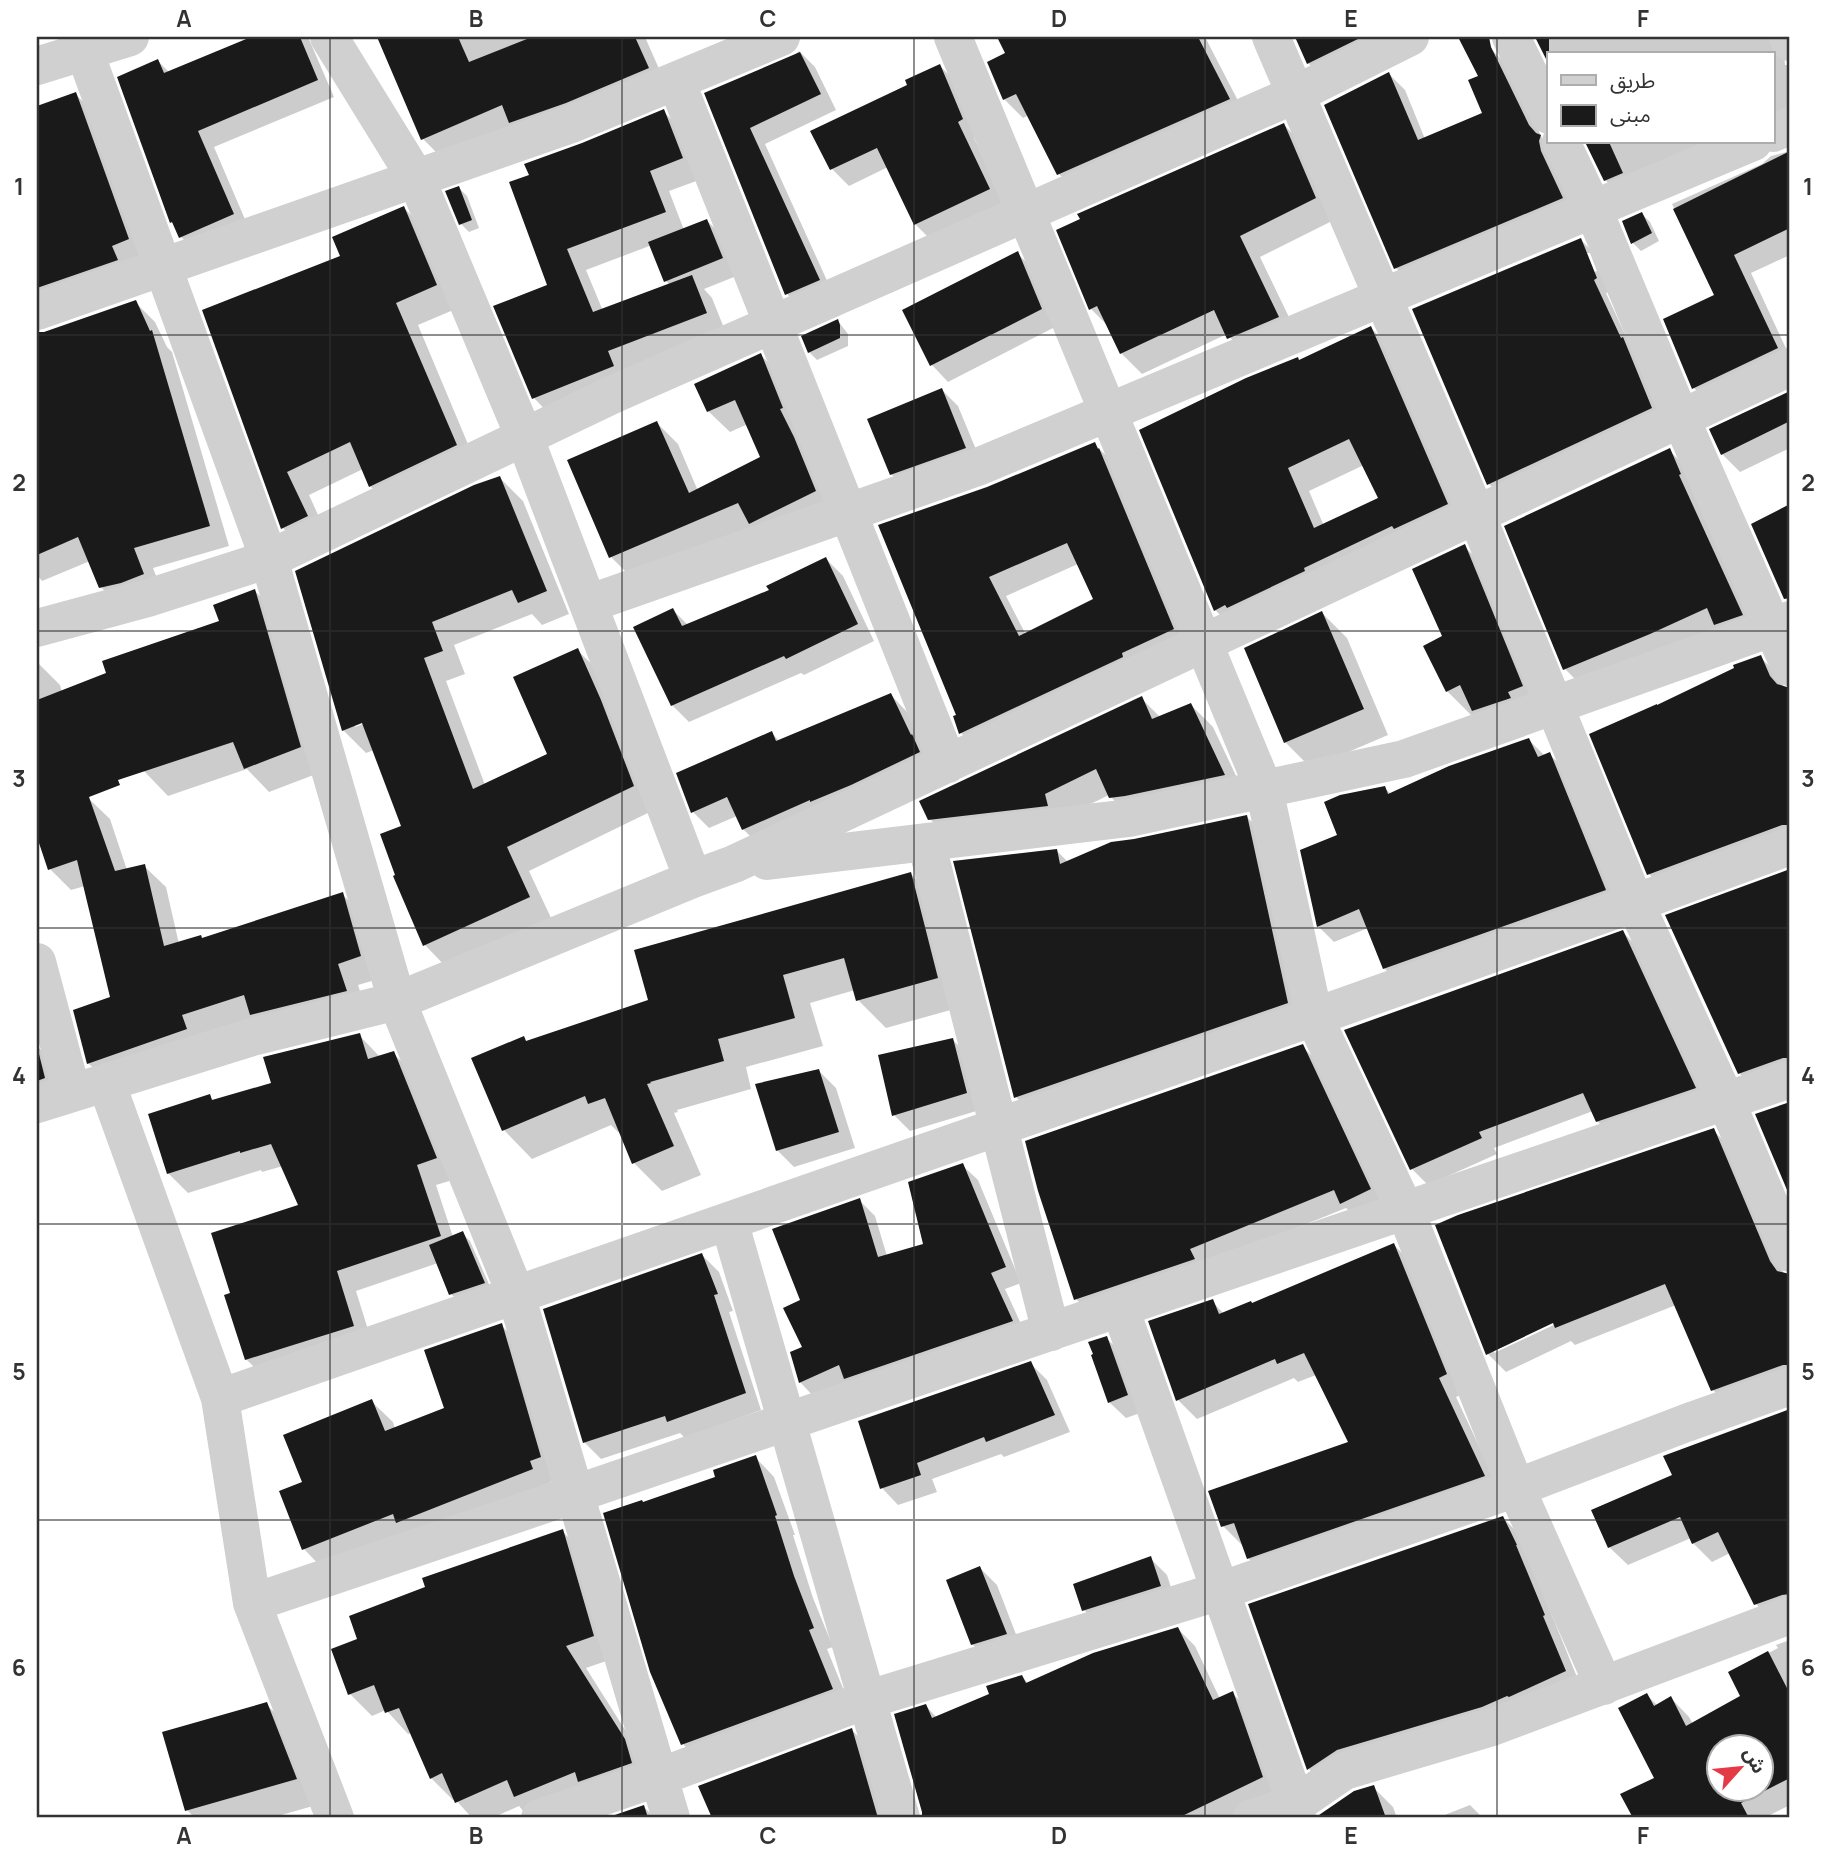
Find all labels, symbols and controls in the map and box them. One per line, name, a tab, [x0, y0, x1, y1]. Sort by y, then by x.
text: A	[176, 2, 192, 34]
text: B	[469, 2, 483, 34]
text: C	[760, 2, 777, 34]
text: D	[1051, 2, 1067, 34]
text: E	[1344, 2, 1358, 34]
text: F	[1637, 2, 1649, 34]
legend	[1547, 52, 1774, 144]
text: طريق	[1610, 66, 1655, 94]
text: مبنى	[1610, 100, 1651, 128]
text: 1	[14, 170, 24, 202]
text: 1	[1803, 170, 1813, 202]
text: 2	[12, 466, 26, 498]
text: 2	[1801, 466, 1815, 498]
text: 3	[12, 762, 26, 794]
text: 3	[1801, 762, 1815, 794]
text: 4	[12, 1059, 26, 1091]
text: 4	[1801, 1059, 1815, 1091]
text: 5	[12, 1355, 26, 1387]
text: 5	[1801, 1355, 1815, 1387]
text: 6	[12, 1651, 26, 1683]
text: 6	[1801, 1651, 1815, 1683]
north arrow	[1704, 1732, 1774, 1802]
text: ش	[1738, 1743, 1773, 1778]
text: A	[176, 1819, 192, 1851]
text: B	[469, 1819, 483, 1851]
text: C	[760, 1819, 777, 1851]
text: D	[1051, 1819, 1067, 1851]
text: E	[1344, 1819, 1358, 1851]
text: F	[1637, 1819, 1649, 1851]

